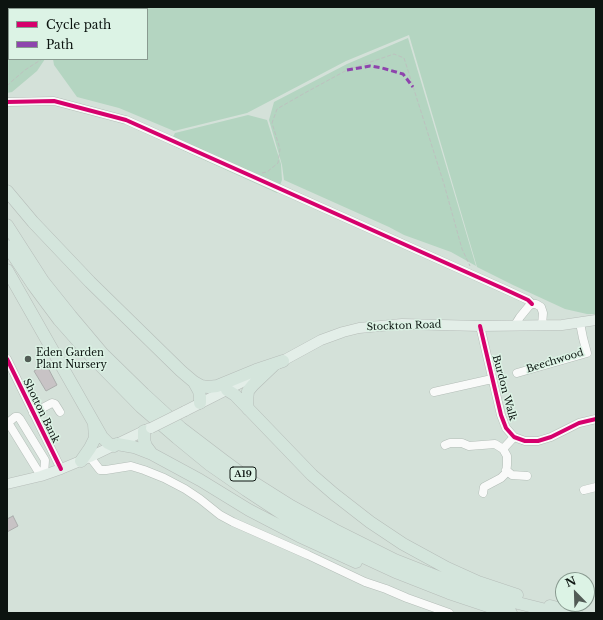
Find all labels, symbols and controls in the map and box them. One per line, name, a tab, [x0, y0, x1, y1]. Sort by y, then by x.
legend	[8, 8, 148, 60]
text: Cycle path	[46, 17, 111, 32]
text: Path	[46, 37, 74, 52]
street label: Stockton Road	[366, 319, 442, 333]
place label: Eden Garden Plant Nursery	[36, 347, 107, 370]
street label: Beechwood	[525, 347, 585, 375]
marker: Eden Garden Plant Nursery	[23, 354, 33, 364]
street label: Burdon Walk	[489, 354, 519, 422]
street label: Shotton Bank	[20, 377, 62, 445]
road number: A19	[230, 467, 256, 481]
north arrow	[555, 572, 595, 612]
text: N	[563, 573, 578, 590]

